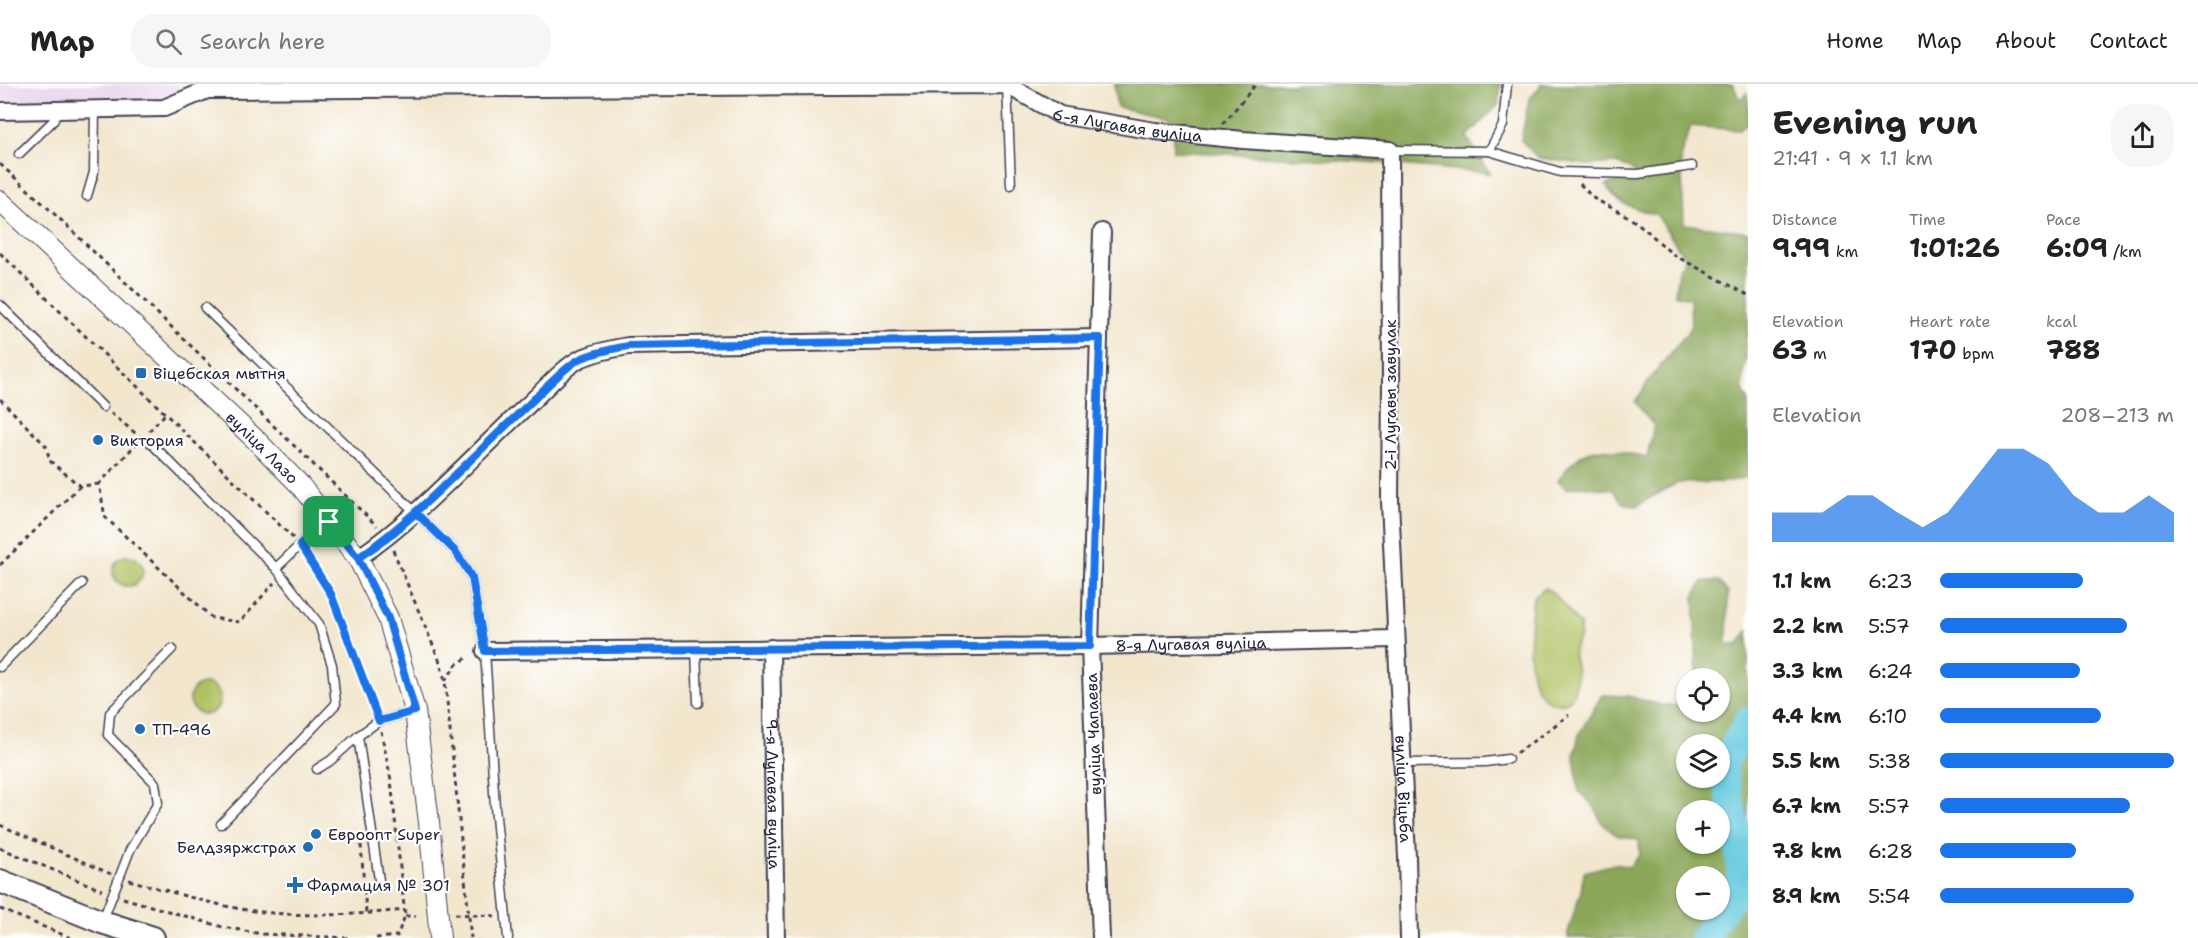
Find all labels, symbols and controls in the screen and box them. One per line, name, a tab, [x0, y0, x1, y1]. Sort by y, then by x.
search box	[131, 14, 551, 68]
text: Map	[30, 22, 95, 60]
icon: search	[152, 25, 185, 58]
text: Search here	[200, 27, 325, 56]
text: Home	[1826, 27, 1884, 55]
text: Map	[1917, 27, 1962, 55]
text: About	[1995, 27, 2056, 55]
text: Contact	[2089, 27, 2168, 55]
text: Evening run	[1772, 100, 1978, 145]
street label: 6-я Лугавая вуліца	[1048, 103, 1203, 147]
button: share	[2111, 104, 2174, 167]
text: 21:41 · 9 × 1.1 km	[1772, 145, 1933, 171]
text: Distance	[1772, 209, 1838, 230]
text: Time	[1909, 209, 1946, 230]
text: Pace	[2046, 209, 2081, 230]
text: 9.99	[1772, 230, 1830, 265]
text: 1:01:26	[1909, 230, 2000, 265]
text: 6:09	[2046, 230, 2108, 265]
text: km	[1830, 241, 1858, 262]
text: /km	[2108, 241, 2142, 262]
text: Elevation	[1772, 311, 1844, 332]
text: Heart rate	[1909, 311, 1991, 332]
text: kcal	[2046, 311, 2077, 332]
street label: 2-і Лугавы завулак	[1380, 319, 1401, 471]
text: 63	[1772, 332, 1808, 367]
text: 170	[1909, 332, 1957, 367]
text: 788	[2046, 332, 2101, 367]
text: m	[1808, 343, 1827, 364]
text: bpm	[1957, 343, 1994, 364]
place label: Віцебская мытня	[153, 363, 286, 384]
marker: Віцебская мытня	[134, 366, 148, 380]
text: Elevation	[1772, 402, 1862, 428]
text: 208–213 m	[2060, 402, 2174, 428]
street label: вуліца Лазо	[221, 407, 303, 488]
place label: Виктория	[110, 430, 184, 451]
marker: Виктория	[91, 433, 105, 447]
pin	[303, 496, 354, 547]
icon: arrive	[312, 505, 345, 538]
text: 1.1 km	[1772, 568, 1831, 594]
text: 6:23	[1868, 568, 1913, 594]
text: 2.2 km	[1772, 613, 1843, 639]
text: 5:57	[1868, 613, 1910, 639]
street label: 8-я Лугавая вуліца	[1115, 632, 1267, 656]
text: 3.3 km	[1772, 658, 1843, 684]
text: 6:24	[1868, 658, 1912, 684]
map controls	[1676, 668, 1730, 920]
button: locate	[1676, 668, 1730, 722]
street label: вуліца Чапаева	[1081, 673, 1106, 795]
text: 4.4 km	[1772, 703, 1841, 729]
text: 6:10	[1868, 703, 1907, 729]
street label: 9-я Лугавая вуліца	[761, 718, 785, 870]
place label: ТП-496	[152, 719, 211, 740]
marker: ТП-496	[133, 722, 147, 736]
button: layers	[1676, 734, 1730, 788]
street label: вуліца Віцьба	[1390, 735, 1416, 843]
text: 5.5 km	[1772, 748, 1840, 774]
text: 5:38	[1868, 748, 1911, 774]
text: 6.7 km	[1772, 793, 1841, 819]
text: 5:57	[1868, 793, 1910, 819]
button: +	[1676, 800, 1730, 854]
place label: Евроопт Super	[328, 824, 440, 845]
marker: Евроопт Super	[309, 827, 323, 841]
place label: Белдзяржстрах	[177, 837, 296, 858]
text: 7.8 km	[1772, 838, 1842, 864]
text: 6:28	[1868, 838, 1913, 864]
marker: Белдзяржстрах	[301, 840, 315, 854]
button: −	[1676, 866, 1730, 920]
place label: Фармация № 301	[307, 875, 450, 896]
marker: Фармация № 301	[288, 878, 302, 892]
text: 8.9 km	[1772, 883, 1841, 909]
text: 5:54	[1868, 883, 1910, 909]

